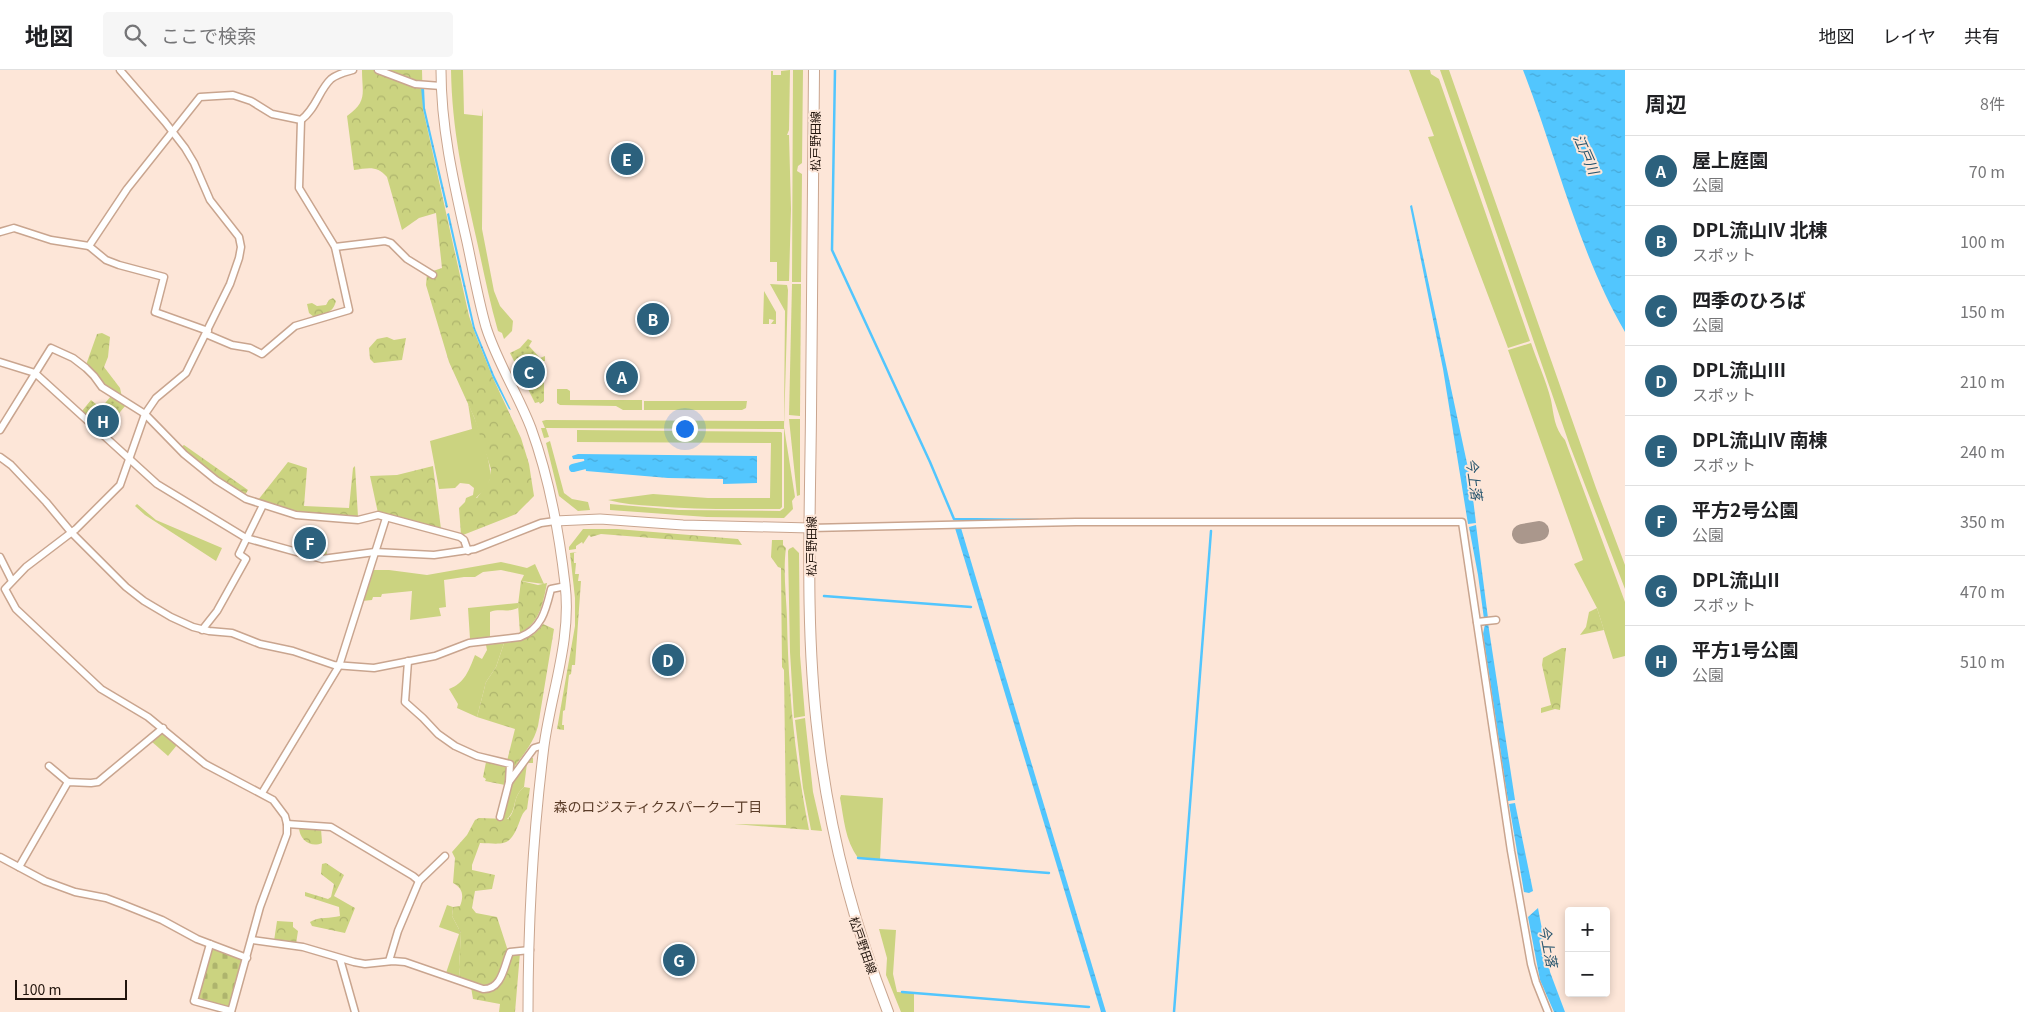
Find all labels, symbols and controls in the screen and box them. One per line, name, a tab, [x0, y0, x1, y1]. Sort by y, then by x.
search box	[103, 12, 453, 57]
text: 地図	[25, 17, 73, 52]
icon: search	[121, 21, 149, 49]
text: ここで検索	[161, 21, 256, 48]
text: 地図	[1819, 22, 1855, 48]
text: レイヤ	[1883, 22, 1936, 48]
text: 共有	[1964, 22, 2000, 48]
text: 周辺	[1645, 88, 1687, 118]
text: 8件	[1980, 91, 2005, 115]
street label: 松戸野田線	[806, 111, 823, 171]
water label: 江戸川	[1569, 131, 1605, 179]
pin: E	[611, 140, 643, 178]
text: 屋上庭園	[1692, 145, 1768, 172]
text: A	[1656, 159, 1666, 183]
text: 70 m	[1969, 159, 2005, 183]
text: 公園	[1692, 172, 1724, 196]
text: DPL流山IV 北棟	[1692, 215, 1828, 242]
text: B	[1656, 229, 1666, 253]
text: 100 m	[1960, 229, 2005, 253]
text: スポット	[1692, 242, 1756, 266]
text: 四季のひろば	[1692, 285, 1806, 312]
text: C	[1656, 299, 1666, 323]
text: 150 m	[1960, 299, 2005, 323]
pin: B	[637, 300, 669, 338]
text: 公園	[1692, 312, 1724, 336]
pin: C	[513, 353, 545, 391]
text: DPL流山III	[1692, 355, 1786, 382]
pin: A	[606, 358, 638, 396]
text: D	[1655, 369, 1667, 393]
text: 210 m	[1960, 369, 2005, 393]
text: スポット	[1692, 382, 1756, 406]
pin: H	[87, 402, 119, 440]
your location	[672, 416, 698, 442]
text: DPL流山IV 南棟	[1692, 425, 1828, 452]
text: E	[1656, 439, 1666, 463]
text: 240 m	[1960, 439, 2005, 463]
text: スポット	[1692, 452, 1756, 476]
water label: 今上落	[1462, 457, 1488, 503]
text: 平方2号公園	[1692, 495, 1798, 522]
text: F	[1656, 509, 1666, 533]
text: 350 m	[1960, 509, 2005, 533]
street label: 松戸野田線	[802, 516, 819, 576]
text: 公園	[1692, 522, 1724, 546]
pin: F	[294, 524, 326, 562]
text: DPL流山II	[1692, 565, 1780, 592]
text: G	[1655, 579, 1667, 603]
text: 470 m	[1960, 579, 2005, 603]
text: スポット	[1692, 592, 1756, 616]
text: 平方1号公園	[1692, 635, 1798, 662]
pin: D	[652, 641, 684, 679]
text: H	[1655, 649, 1667, 673]
text: 510 m	[1960, 649, 2005, 673]
text: 公園	[1692, 662, 1724, 686]
district label: 森のロジスティクスパーク一丁目	[554, 796, 762, 816]
map controls	[1565, 907, 1610, 997]
button: +	[1565, 907, 1610, 952]
street label: 松戸野田線	[846, 914, 882, 976]
water label: 今上落	[1535, 923, 1563, 970]
pin: G	[663, 941, 695, 979]
button: −	[1565, 952, 1610, 997]
scale bar	[15, 977, 128, 1000]
text: 100 m	[22, 979, 61, 999]

